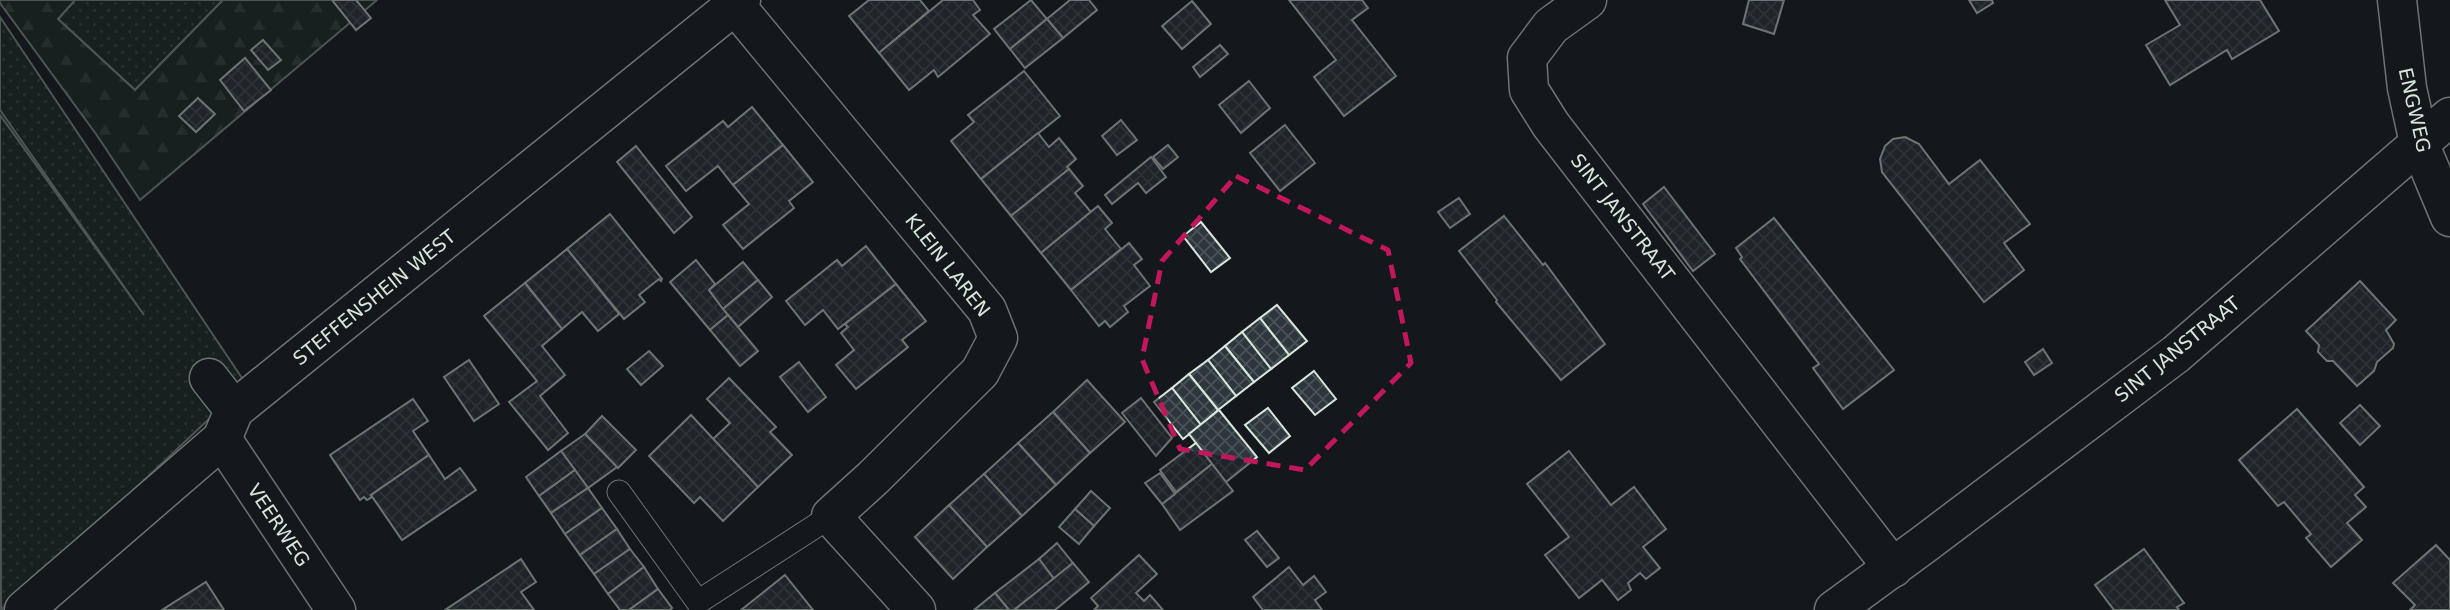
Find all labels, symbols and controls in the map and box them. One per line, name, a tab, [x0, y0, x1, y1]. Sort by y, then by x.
street label: ENGWEG	[2395, 65, 2435, 155]
street label: SINT JANSTRAAT	[1567, 149, 1680, 285]
street label: KLEIN LAREN	[901, 209, 995, 321]
street label: STEFFENSHEIN WEST	[288, 225, 460, 369]
street label: SINT JANSTRAAT	[2110, 292, 2244, 406]
street label: VEERWEG	[243, 479, 315, 571]

